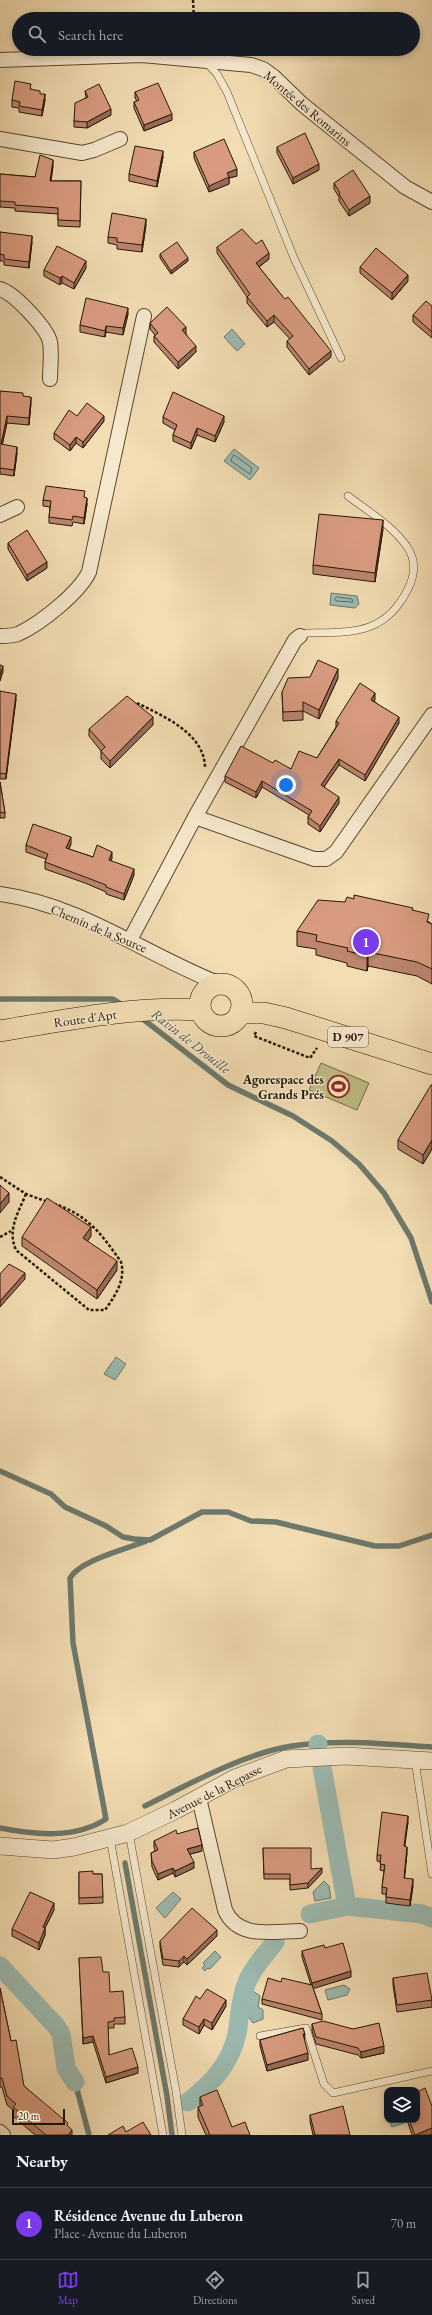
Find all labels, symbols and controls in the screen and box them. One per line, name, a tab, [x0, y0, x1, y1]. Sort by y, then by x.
search box	[12, 12, 420, 56]
icon: search	[26, 23, 48, 45]
text: Search here	[58, 25, 123, 44]
street label: Montée des Romarins	[260, 67, 355, 150]
your location	[276, 775, 296, 795]
street label: Chemin de la Source	[48, 901, 149, 956]
pin: 1	[353, 927, 379, 957]
water label: Ravin de Drouille	[148, 1004, 234, 1078]
street label: Route d'Apt	[53, 1006, 118, 1031]
road number: D 907	[328, 1027, 368, 1047]
place label: Agorespace des Grands Prés	[242, 1071, 324, 1103]
sports icon: Agorespace des Grands Prés	[326, 1073, 352, 1099]
street label: Avenue de la Repasse	[163, 1760, 265, 1823]
map controls	[384, 2087, 420, 2123]
button: layers	[384, 2087, 420, 2123]
scale bar	[12, 2107, 65, 2126]
text: 20 m	[18, 2109, 39, 2123]
text: Nearby	[16, 2150, 68, 2172]
text: Résidence Avenue du Luberon	[54, 2206, 243, 2225]
text: 1	[26, 2215, 32, 2232]
text: 70 m	[391, 2215, 416, 2232]
text: Place · Avenue du Luberon	[54, 2225, 187, 2242]
tab: Map	[57, 2269, 79, 2307]
tab: Directions	[193, 2269, 237, 2307]
tab: Saved	[351, 2269, 375, 2307]

